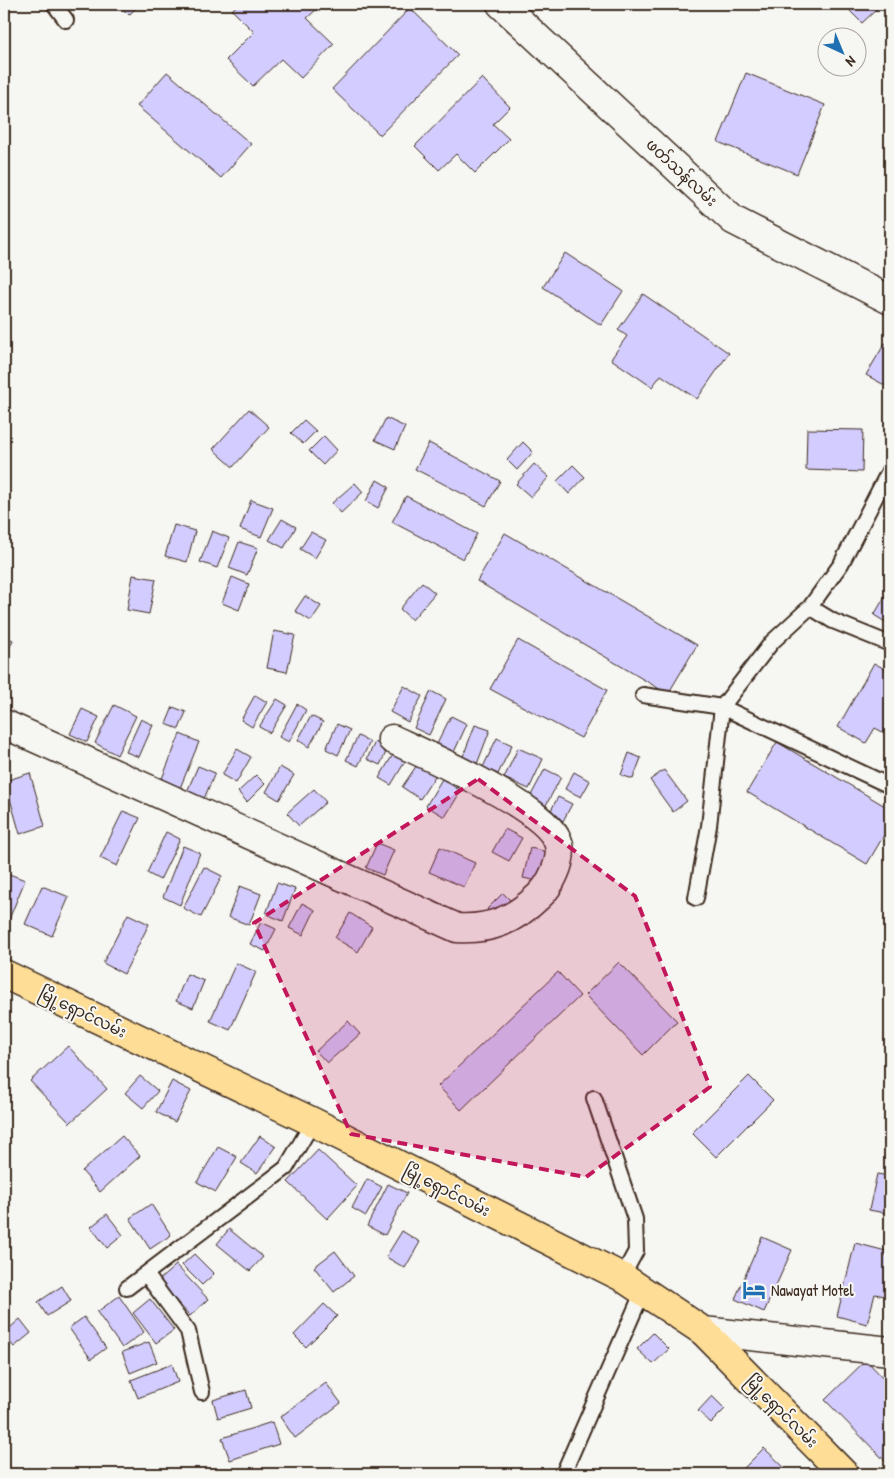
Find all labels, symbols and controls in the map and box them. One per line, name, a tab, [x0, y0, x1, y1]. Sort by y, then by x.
north arrow	[816, 28, 866, 78]
text: N	[842, 52, 861, 72]
street label: ဖတ်သန်လမ်း	[639, 133, 723, 213]
street label: မြို့ရှောင်လမ်း	[34, 981, 130, 1046]
street label: မြို့ရှောင်လမ်း	[398, 1159, 494, 1225]
hotel icon: Nawayat Motel	[741, 1277, 767, 1303]
place label: Nawayat Motel	[771, 1279, 855, 1301]
street label: မြို့ရှောင်လမ်း	[738, 1370, 823, 1455]

